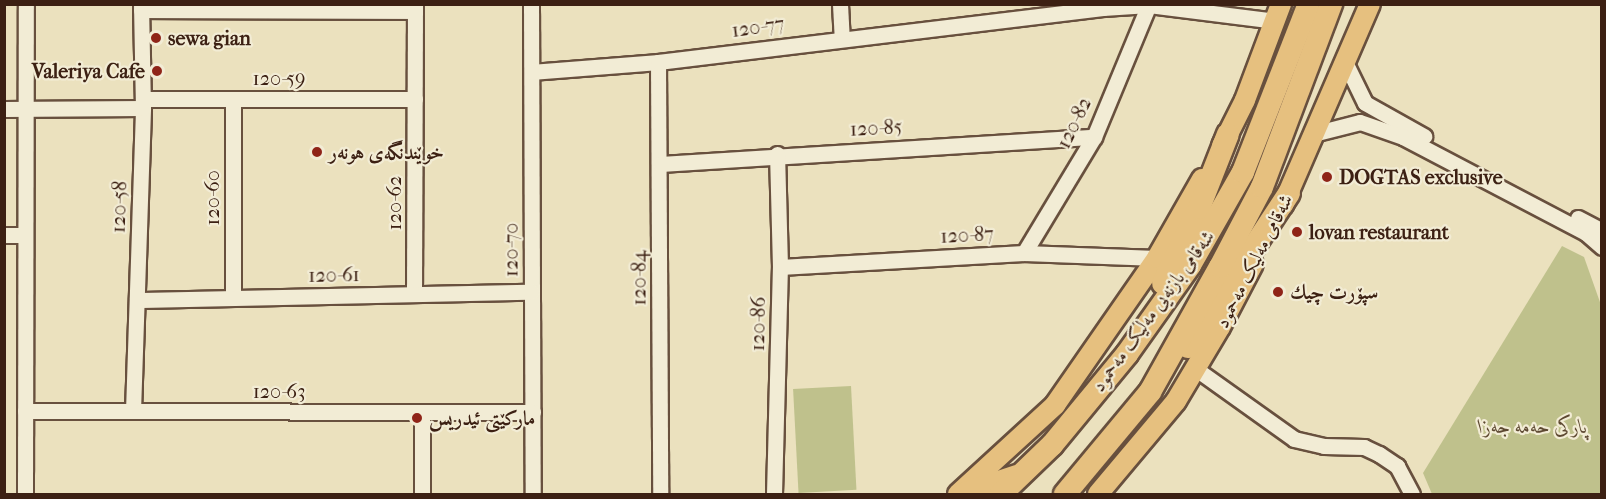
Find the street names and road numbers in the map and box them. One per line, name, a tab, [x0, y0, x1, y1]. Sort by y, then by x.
street label: 120-77	[730, 11, 786, 43]
street label: 120-59	[253, 66, 305, 90]
street label: 120-82	[1051, 93, 1097, 153]
street label: 120-85	[849, 115, 903, 141]
street label: 120-60	[200, 170, 224, 226]
street label: 120-62	[382, 176, 406, 230]
street label: 120-58	[106, 180, 132, 234]
street label: شەقامی مەلیک مەحمود	[1210, 190, 1298, 332]
street label: 120-87	[940, 222, 994, 248]
street label: 120-70	[499, 223, 523, 277]
street label: شەقامی بازنەیی مەلیک مەحمود	[1086, 225, 1220, 397]
street label: 120-84	[627, 250, 651, 306]
street label: 120-61	[308, 263, 360, 287]
street label: 120-86	[746, 297, 770, 351]
street label: 120-63	[253, 379, 305, 403]

